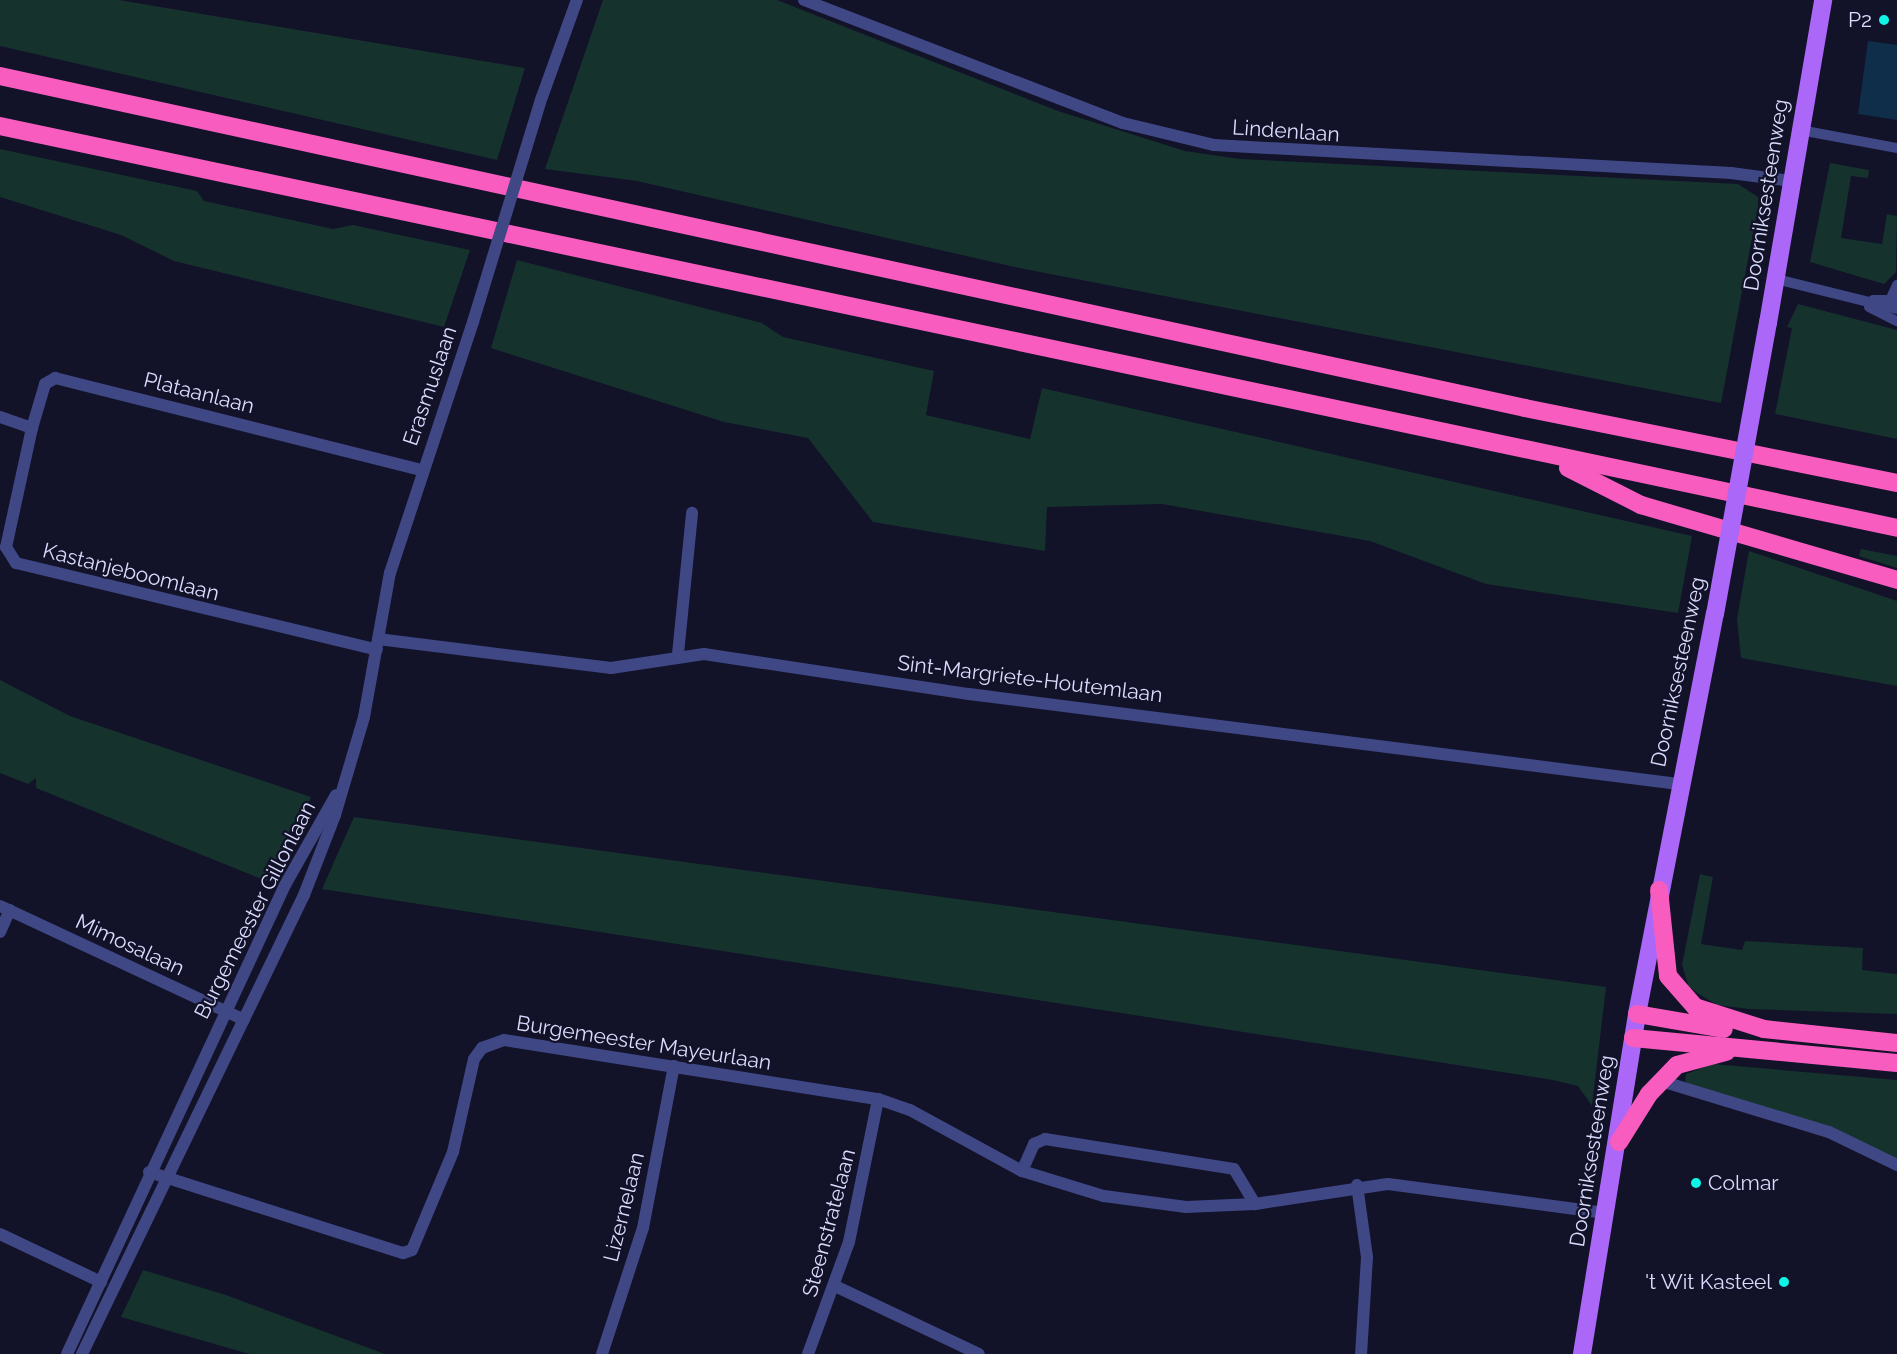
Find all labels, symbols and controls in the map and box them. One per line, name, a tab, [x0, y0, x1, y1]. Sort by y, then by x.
place label: P2	[1848, 7, 1872, 33]
marker: P2	[1877, 13, 1891, 27]
street label: Doorniksesteenweg	[1738, 97, 1794, 293]
street label: Lindenlaan	[1231, 115, 1341, 147]
street label: Erasmuslaan	[398, 323, 462, 449]
street label: Plataanlaan	[141, 367, 257, 419]
street label: Kastanjeboomlaan	[40, 538, 222, 606]
street label: Doorniksesteenweg	[1646, 575, 1710, 769]
street label: Sint-Margriete-Houtemlaan	[896, 650, 1164, 708]
street label: Burgemeester Gillonlaan	[189, 797, 321, 1023]
street label: Mimosalaan	[72, 909, 188, 981]
street label: Burgemeester Mayeurlaan	[514, 1010, 774, 1076]
street label: Doorniksesteenweg	[1564, 1053, 1620, 1249]
street label: Steenstratelaan	[797, 1146, 861, 1300]
street label: Lizernelaan	[598, 1150, 650, 1264]
place label: Colmar	[1708, 1170, 1779, 1196]
marker: Colmar	[1689, 1176, 1703, 1190]
place label: 't Wit Kasteel	[1644, 1269, 1772, 1295]
marker: 't Wit Kasteel	[1777, 1275, 1791, 1289]

